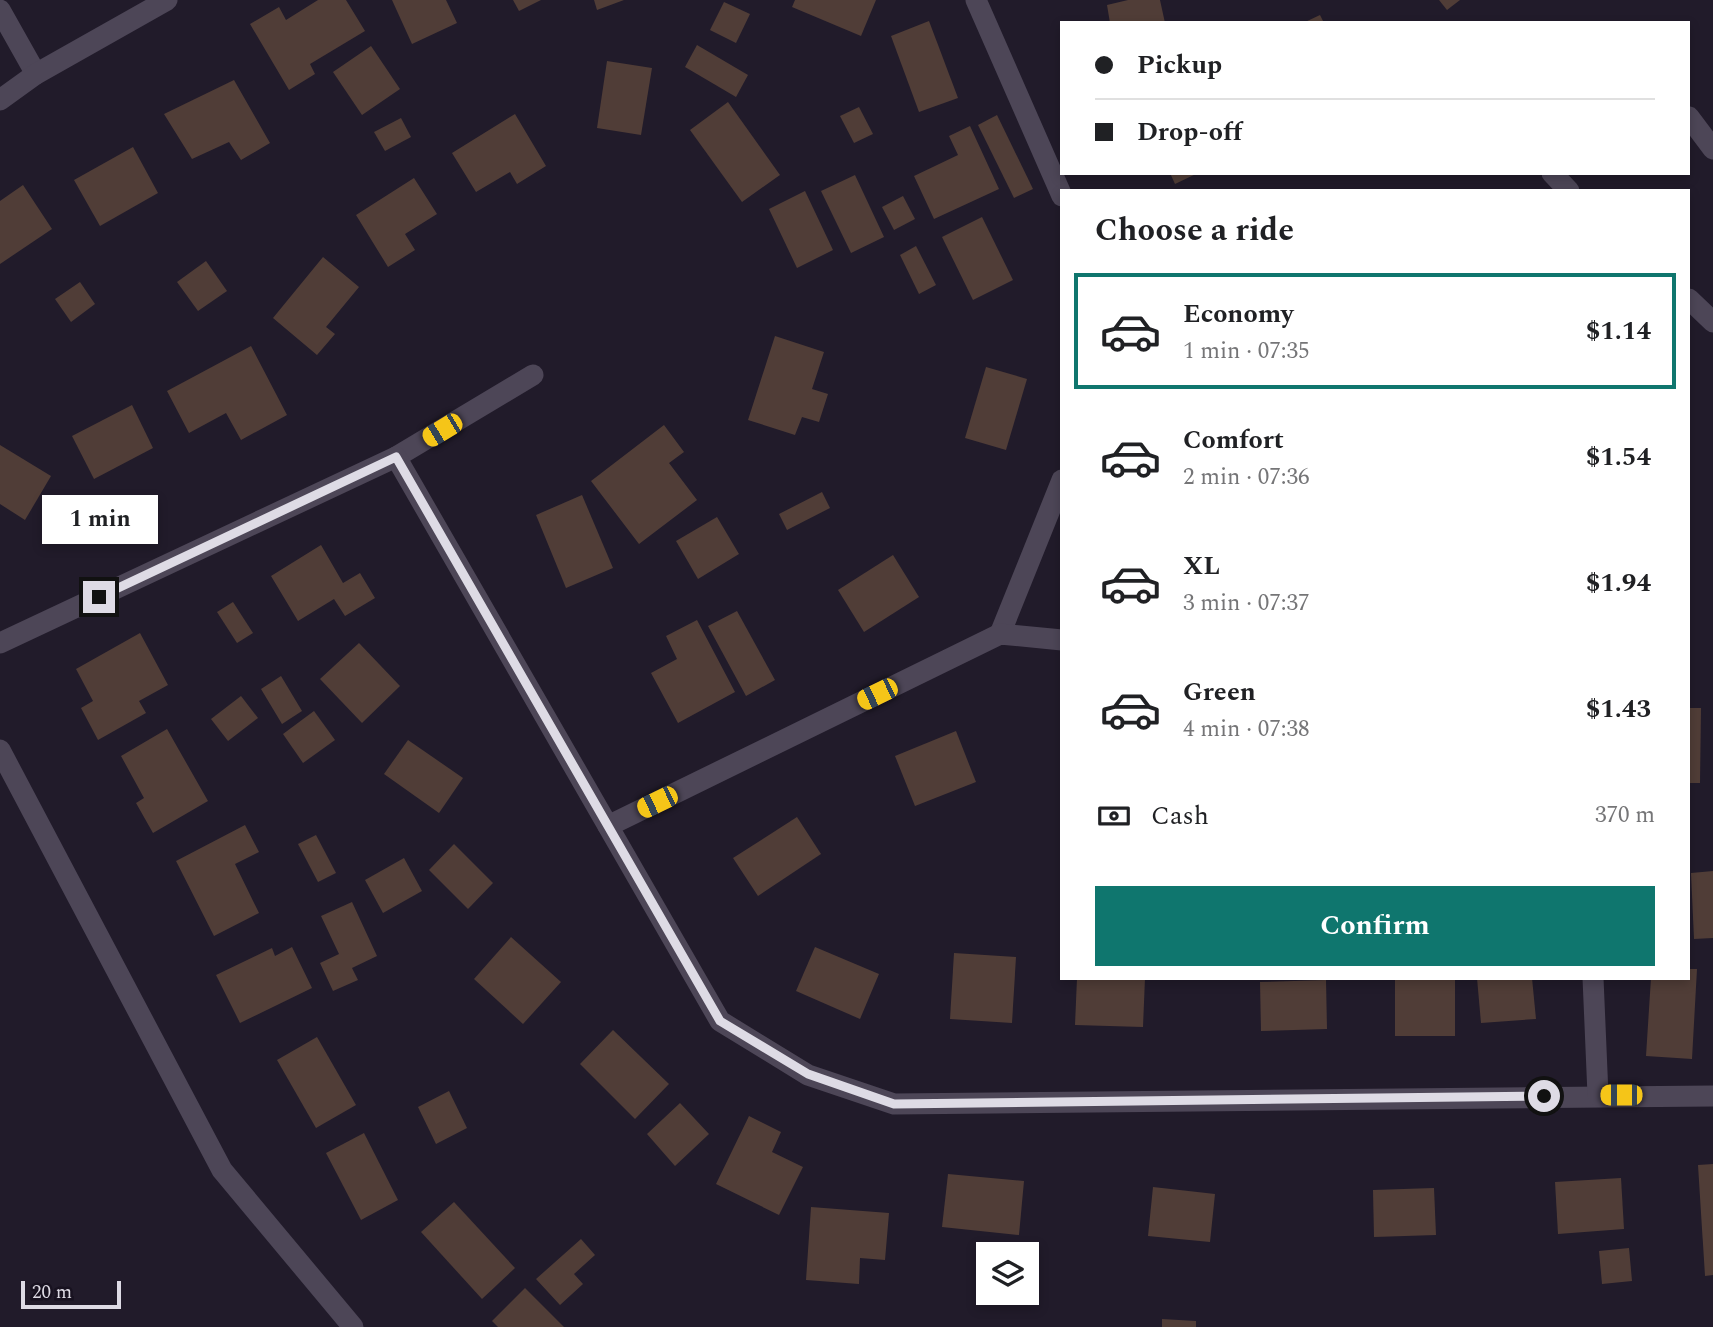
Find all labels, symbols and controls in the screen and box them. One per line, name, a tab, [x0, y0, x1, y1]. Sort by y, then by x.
text: Pickup	[1137, 45, 1222, 85]
text: Drop-off	[1137, 112, 1242, 152]
text: Choose a ride	[1095, 206, 1294, 255]
text: Economy	[1183, 294, 1293, 334]
icon: car	[1099, 300, 1162, 363]
text: $1.14	[1586, 311, 1651, 351]
text: 1 min · 07:35	[1183, 334, 1310, 369]
car	[419, 410, 466, 450]
text: Comfort	[1183, 420, 1284, 460]
icon: car	[1099, 426, 1162, 489]
text: $1.54	[1586, 437, 1651, 477]
text: 2 min · 07:36	[1183, 460, 1310, 495]
callout: 1 min	[41, 496, 157, 544]
text: 1 min	[69, 502, 131, 537]
text: XL	[1183, 546, 1220, 586]
icon: car	[1099, 552, 1162, 615]
text: $1.94	[1586, 563, 1651, 603]
route end	[83, 581, 115, 613]
text: 3 min · 07:37	[1183, 586, 1310, 621]
text: Green	[1183, 672, 1256, 712]
car	[854, 675, 901, 713]
icon: car	[1099, 678, 1162, 741]
text: $1.43	[1586, 689, 1651, 729]
text: 4 min · 07:38	[1183, 712, 1310, 747]
car	[634, 783, 681, 821]
text: Cash	[1151, 796, 1209, 836]
icon: cash	[1095, 797, 1133, 835]
text: 370 m	[1595, 798, 1655, 833]
button: Confirm	[1095, 886, 1655, 966]
route start	[1528, 1080, 1560, 1112]
car	[1601, 1085, 1643, 1106]
map controls	[976, 1242, 1039, 1305]
button: layers	[976, 1242, 1039, 1305]
scale bar	[21, 1278, 121, 1310]
text: 20 m	[32, 1278, 72, 1307]

